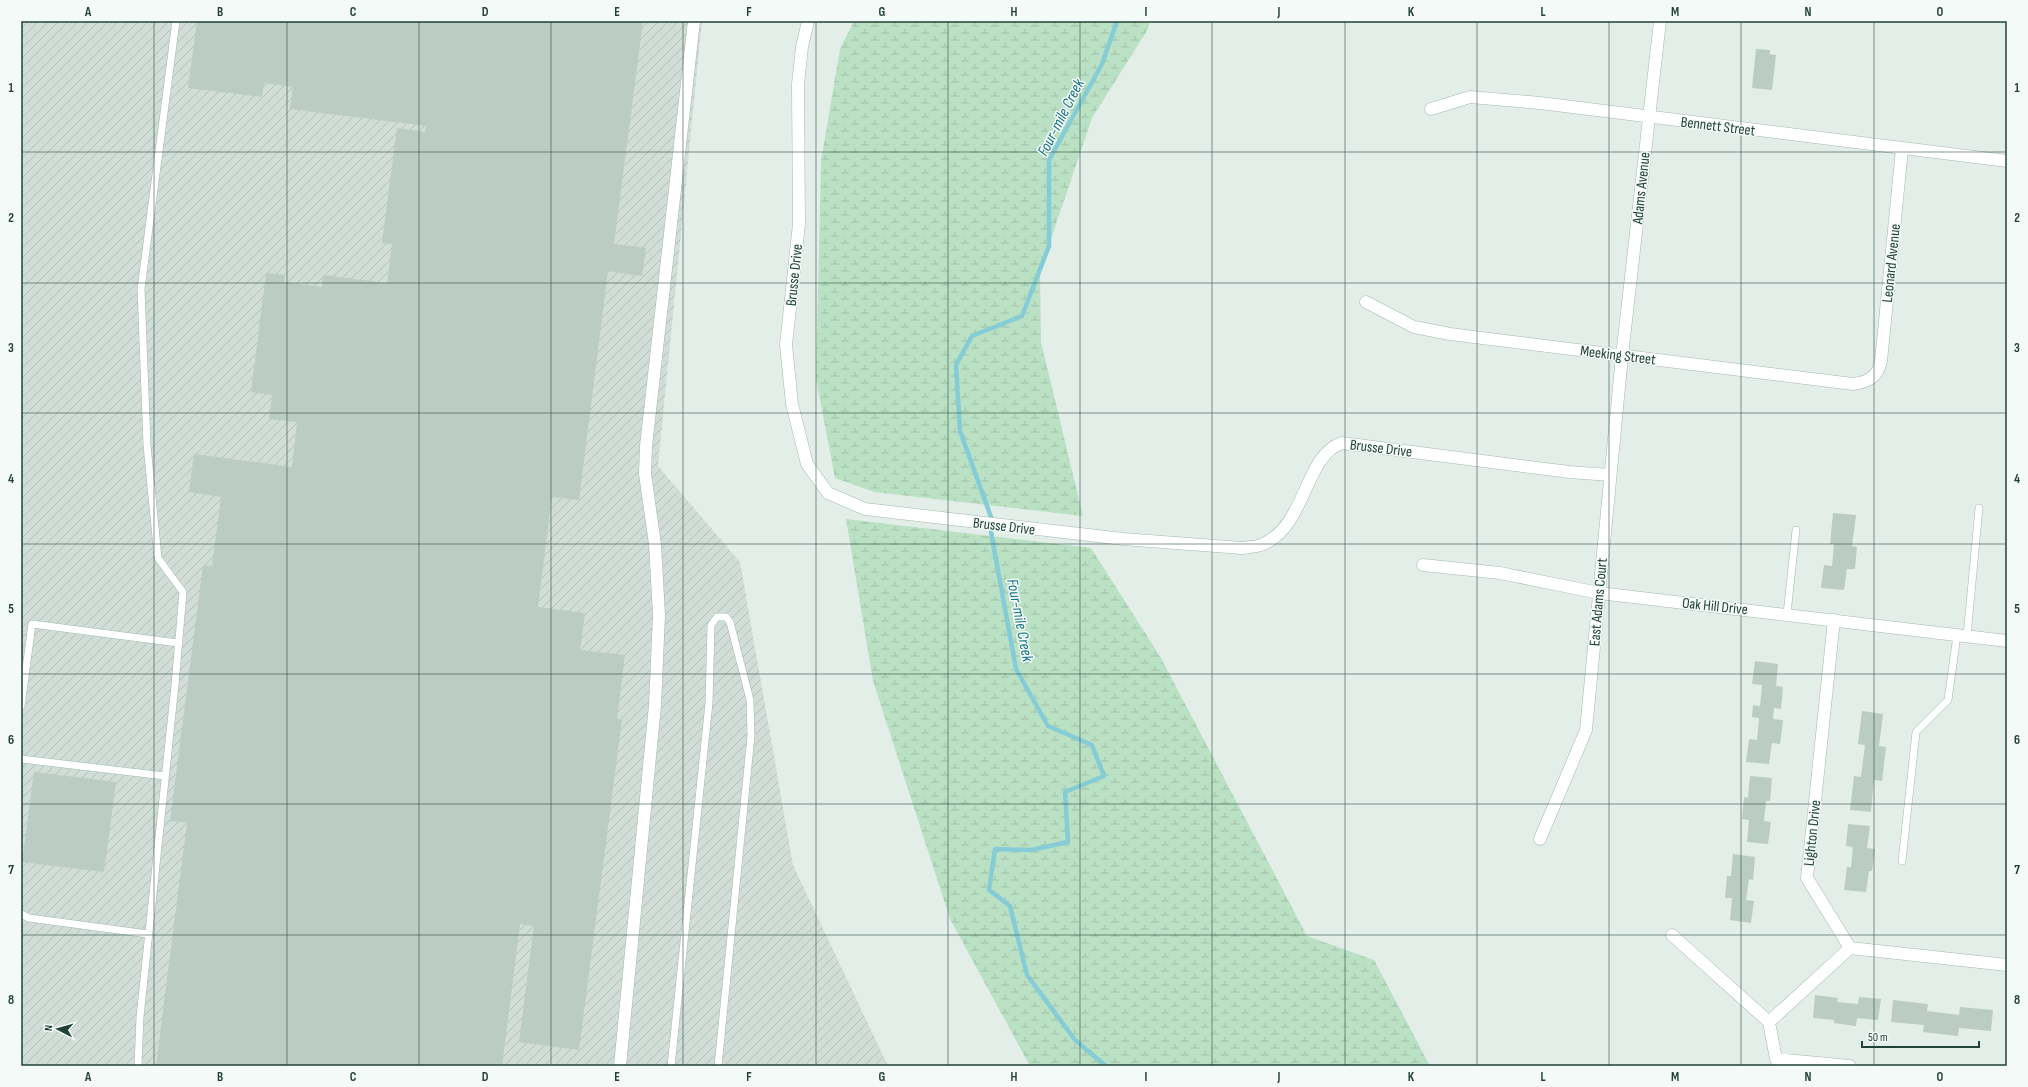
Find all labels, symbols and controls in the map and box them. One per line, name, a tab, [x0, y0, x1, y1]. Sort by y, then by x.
text: A	[84, 4, 92, 20]
text: B	[217, 4, 223, 20]
text: C	[350, 4, 357, 20]
text: D	[482, 4, 489, 20]
text: E	[614, 4, 620, 20]
text: F	[746, 4, 752, 20]
text: G	[879, 4, 886, 20]
text: H	[1011, 4, 1018, 20]
text: I	[1145, 4, 1148, 20]
text: J	[1277, 4, 1281, 20]
text: K	[1408, 4, 1415, 20]
text: L	[1540, 4, 1546, 20]
text: M	[1671, 4, 1679, 20]
text: N	[1805, 4, 1812, 20]
text: O	[1937, 4, 1944, 20]
water label: Four-mile Creek	[1034, 75, 1089, 159]
text: 1	[8, 80, 14, 96]
text: 1	[2014, 80, 2020, 96]
street label: Bennett Street	[1680, 113, 1757, 141]
street label: Adams Avenue	[1628, 151, 1655, 226]
text: 2	[8, 210, 14, 226]
text: 2	[2014, 210, 2020, 226]
street label: Leonard Avenue	[1878, 223, 1905, 303]
street label: Brusse Drive	[782, 243, 807, 307]
text: 3	[8, 340, 14, 356]
text: 3	[2014, 340, 2020, 356]
street label: Meeking Street	[1579, 341, 1657, 370]
street label: Brusse Drive	[1349, 435, 1413, 462]
text: 4	[8, 471, 14, 487]
text: 4	[2014, 471, 2020, 487]
street label: Brusse Drive	[972, 513, 1036, 540]
street label: East Adams Court	[1585, 557, 1612, 647]
water label: Four-mile Creek	[1002, 577, 1037, 664]
street label: Oak Hill Drive	[1681, 594, 1749, 619]
text: 5	[8, 601, 14, 617]
text: 5	[2014, 601, 2020, 617]
text: 6	[8, 732, 14, 748]
text: 6	[2014, 732, 2020, 748]
street label: Lighton Drive	[1800, 799, 1825, 867]
text: 7	[8, 862, 14, 878]
text: 7	[2014, 862, 2020, 878]
text: 8	[8, 992, 14, 1008]
text: 8	[2014, 992, 2020, 1008]
north arrow	[38, 1009, 78, 1049]
scale bar	[1862, 1023, 1979, 1049]
text: N	[42, 1024, 55, 1032]
text: 50 m	[1868, 1030, 1888, 1045]
text: A	[84, 1069, 92, 1085]
text: B	[217, 1069, 223, 1085]
text: C	[350, 1069, 357, 1085]
text: D	[482, 1069, 489, 1085]
text: E	[614, 1069, 620, 1085]
text: F	[746, 1069, 752, 1085]
text: G	[879, 1069, 886, 1085]
text: H	[1011, 1069, 1018, 1085]
text: I	[1145, 1069, 1148, 1085]
text: J	[1277, 1069, 1281, 1085]
text: K	[1408, 1069, 1415, 1085]
text: L	[1540, 1069, 1546, 1085]
text: M	[1671, 1069, 1679, 1085]
text: N	[1805, 1069, 1812, 1085]
text: O	[1937, 1069, 1944, 1085]

